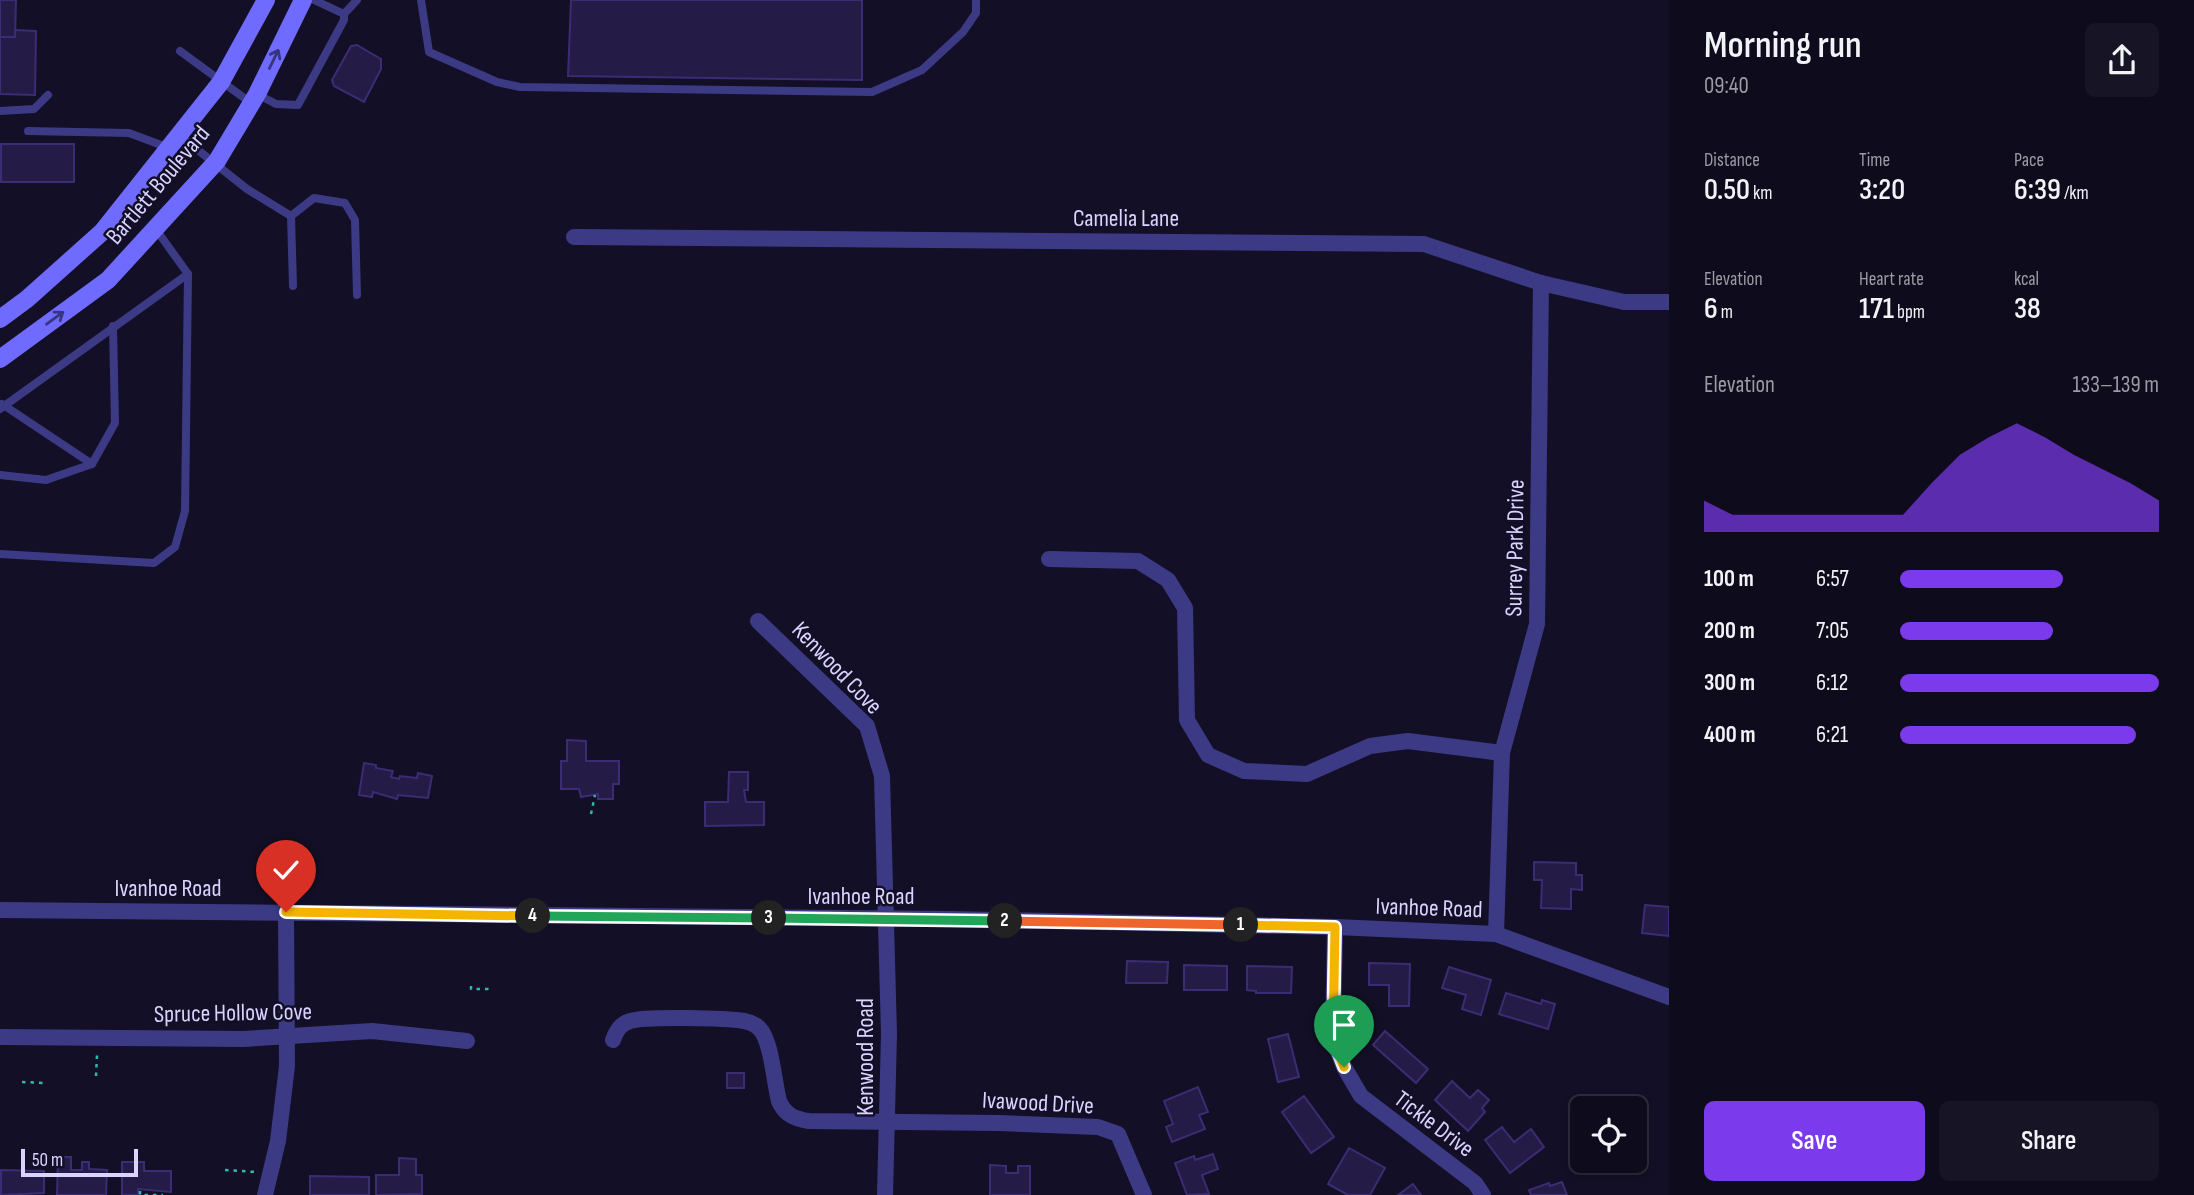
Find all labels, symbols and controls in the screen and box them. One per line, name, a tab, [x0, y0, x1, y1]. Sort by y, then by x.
text: Morning run	[1704, 23, 1862, 68]
button: share	[2085, 23, 2159, 97]
one-way arrow	[268, 49, 282, 70]
text: 09:40	[1704, 72, 1749, 100]
street label: Bartlett Boulevard	[100, 120, 216, 250]
text: Distance	[1704, 149, 1760, 172]
text: Time	[1859, 149, 1890, 172]
text: Pace	[2014, 149, 2044, 172]
text: 0.50	[1704, 172, 1750, 208]
text: 3:20	[1859, 172, 1905, 208]
text: 6:39	[2014, 172, 2061, 208]
text: km	[1750, 182, 1772, 205]
text: /km	[2061, 182, 2089, 205]
street label: Camelia Lane	[1073, 204, 1179, 233]
text: Elevation	[1704, 268, 1763, 291]
text: Heart rate	[1859, 268, 1924, 291]
text: kcal	[2014, 268, 2039, 291]
text: 6	[1704, 291, 1718, 327]
text: 171	[1859, 291, 1894, 327]
text: 38	[2014, 291, 2041, 327]
text: m	[1718, 301, 1733, 324]
text: bpm	[1894, 301, 1925, 324]
one-way arrow	[45, 311, 64, 326]
text: Elevation	[1704, 371, 1775, 399]
text: 133–139 m	[2073, 371, 2159, 399]
street label: Surrey Park Drive	[1499, 479, 1531, 617]
text: 100 m	[1704, 565, 1754, 593]
text: 6:57	[1816, 565, 1849, 593]
street label: Kenwood Cove	[786, 616, 888, 720]
text: 200 m	[1704, 617, 1755, 645]
text: 7:05	[1816, 617, 1849, 645]
text: 300 m	[1704, 669, 1755, 697]
text: 6:12	[1816, 669, 1848, 697]
text: 400 m	[1704, 721, 1755, 749]
text: 6:21	[1816, 721, 1848, 749]
pin	[256, 840, 316, 912]
icon: check	[267, 851, 305, 889]
street label: Ivanhoe Road	[115, 874, 221, 903]
street label: Ivanhoe Road	[808, 882, 914, 911]
street label: Ivanhoe Road	[1375, 892, 1483, 924]
pin: 4	[516, 898, 550, 934]
pin: 3	[752, 900, 786, 936]
text: 4	[528, 904, 537, 927]
pin: 2	[988, 904, 1023, 939]
text: 3	[764, 906, 773, 929]
pin: 1	[1224, 908, 1258, 942]
text: 2	[1000, 909, 1009, 932]
text: 1	[1237, 913, 1244, 936]
pin	[1314, 995, 1374, 1067]
street label: Spruce Hollow Cove	[154, 997, 312, 1029]
street label: Kenwood Road	[851, 998, 880, 1116]
icon: arrive	[1325, 1006, 1363, 1044]
street label: Tickle Drive	[1388, 1084, 1480, 1164]
street label: Ivawood Drive	[981, 1086, 1095, 1120]
map controls	[1570, 1096, 1647, 1173]
button: locate	[1570, 1096, 1647, 1173]
button: Save	[1704, 1101, 1925, 1181]
button: Share	[1939, 1101, 2159, 1181]
scale bar	[21, 1146, 138, 1178]
text: 50 m	[32, 1149, 63, 1172]

